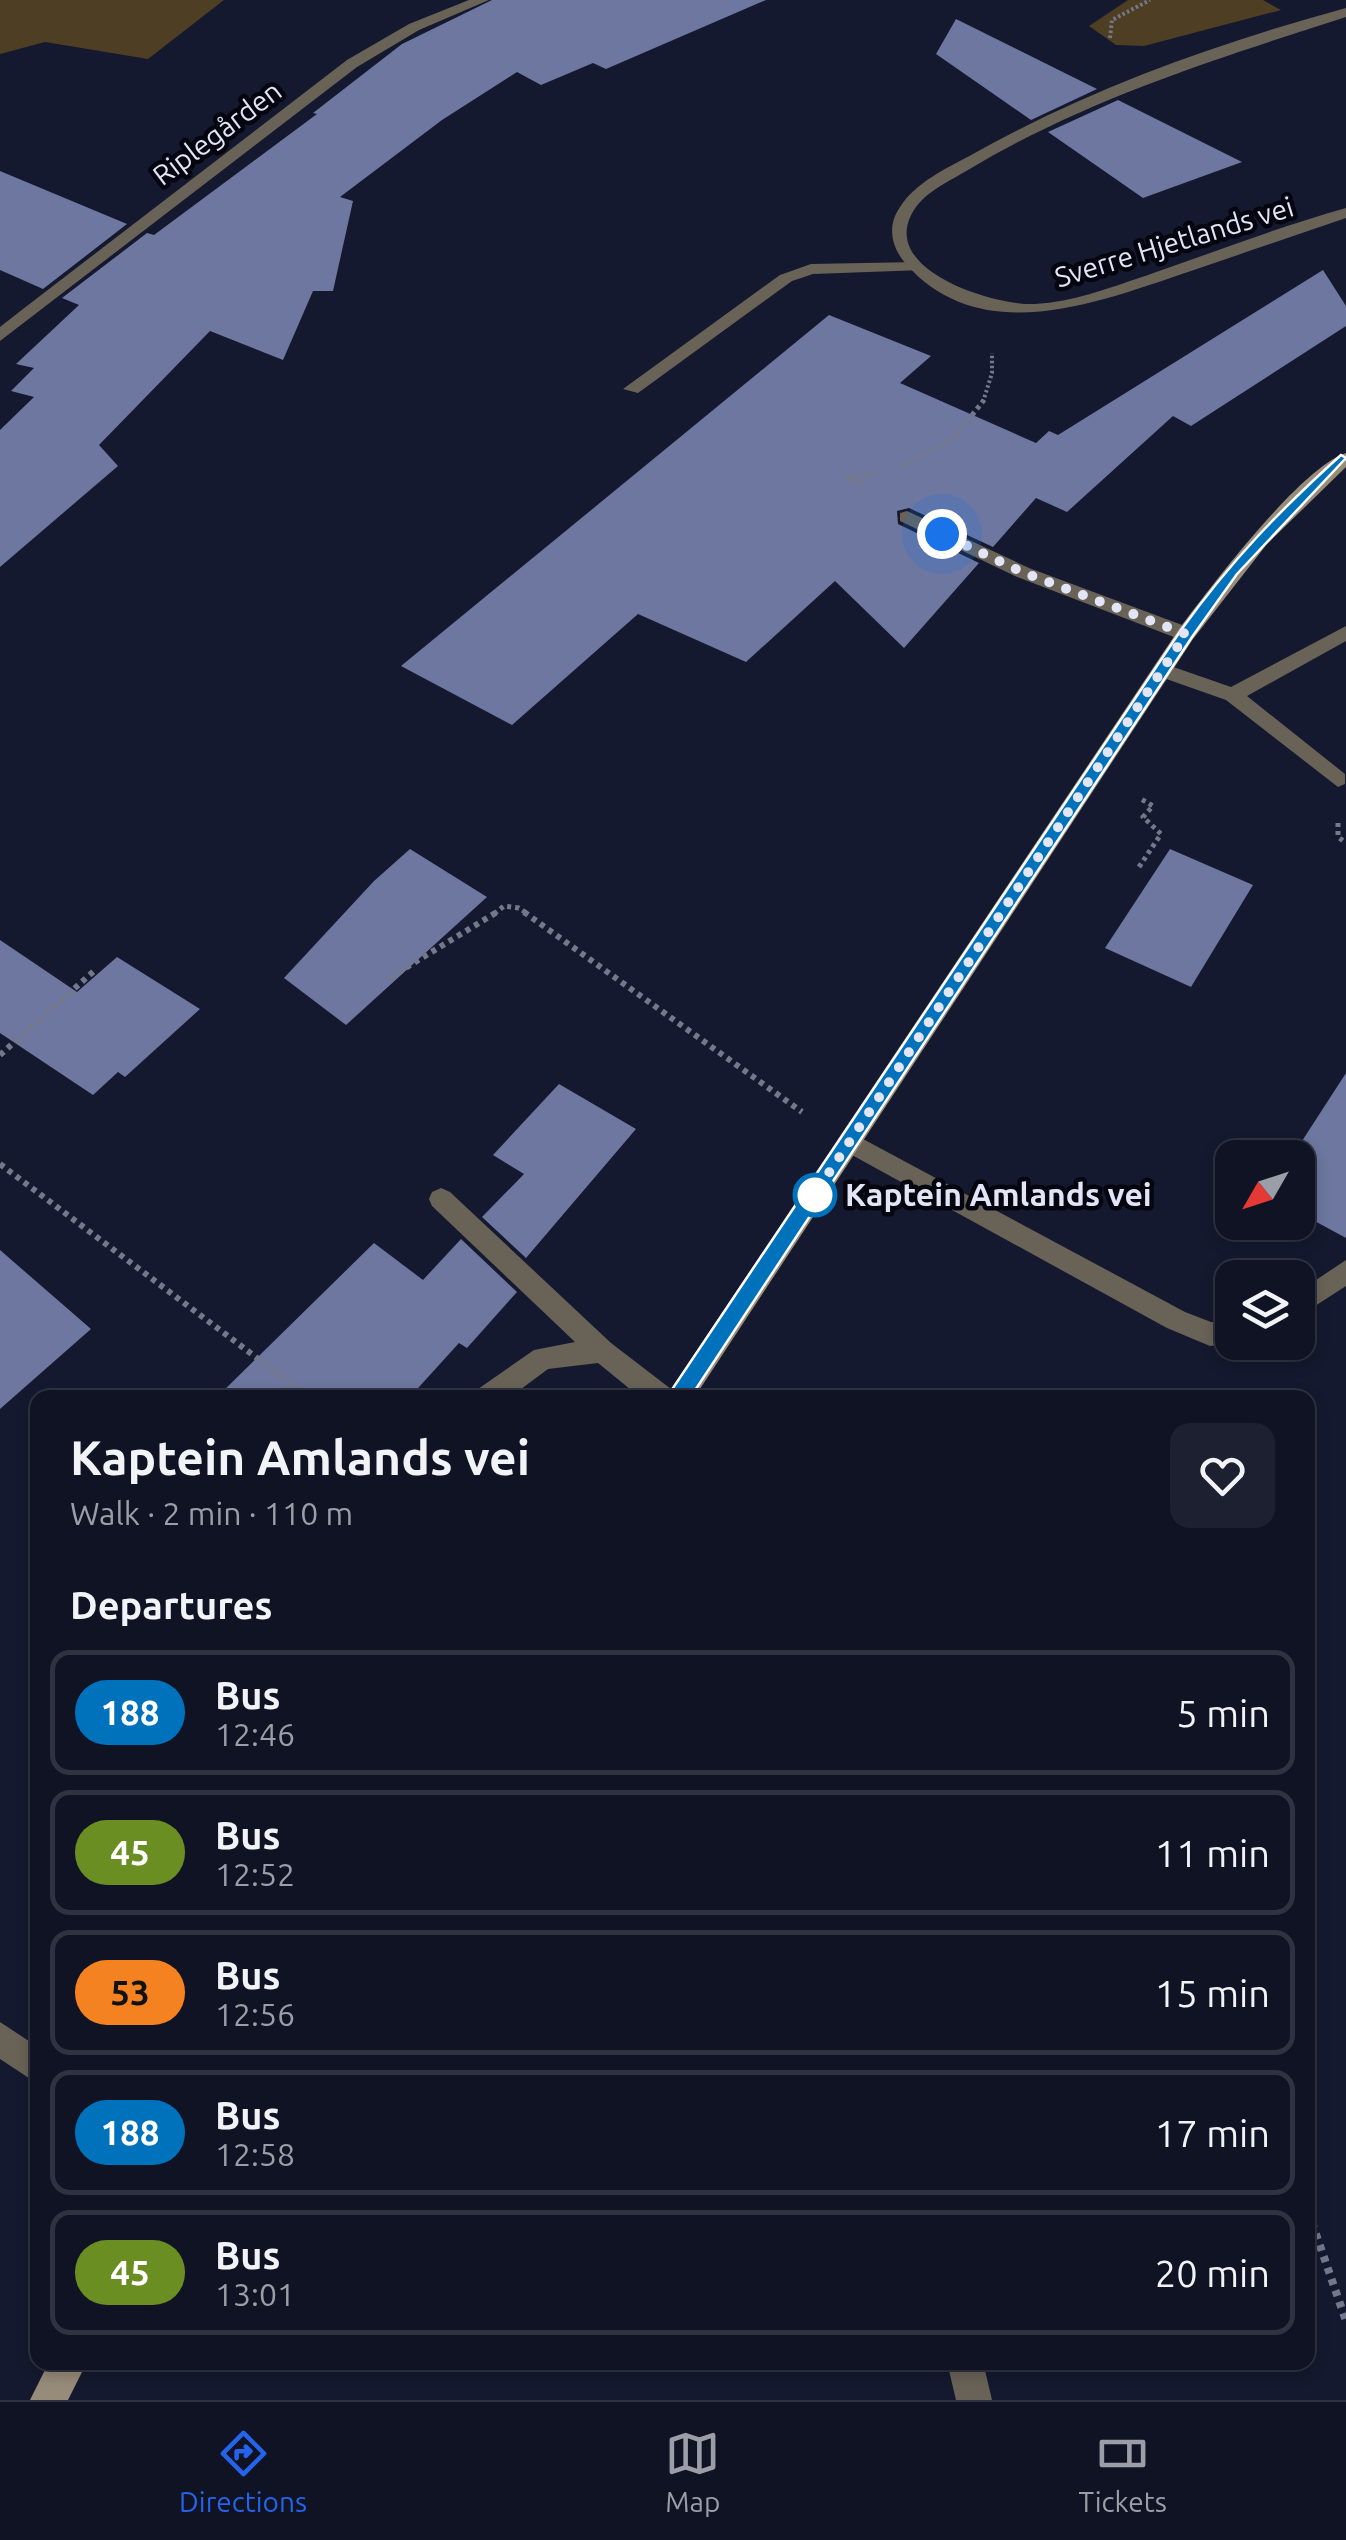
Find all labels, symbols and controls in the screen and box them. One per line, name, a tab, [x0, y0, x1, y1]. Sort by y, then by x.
street label: Riplegården	[147, 74, 287, 191]
street label: Sverre Hjetlands vei	[1051, 190, 1297, 293]
your location	[917, 509, 967, 559]
north arrow	[1215, 1140, 1315, 1240]
map controls	[1215, 1140, 1315, 1360]
marker: Kaptein Amlands vei	[794, 1174, 836, 1216]
place label: Kaptein Amlands vei	[845, 1176, 1152, 1212]
button: layers	[1215, 1260, 1315, 1360]
button: heart	[1170, 1423, 1275, 1528]
text: Kaptein Amlands vei	[70, 1430, 530, 1484]
text: Walk · 2 min · 110 m	[70, 1495, 353, 1531]
text: Departures	[70, 1584, 272, 1626]
text: Bus	[215, 1674, 280, 1716]
text: 188	[100, 1692, 160, 1732]
text: 5 min	[1176, 1692, 1270, 1734]
text: 12:46	[215, 1716, 295, 1752]
text: Bus	[215, 1814, 280, 1856]
text: 45	[110, 1832, 150, 1872]
text: 11 min	[1155, 1832, 1270, 1874]
text: 12:52	[215, 1856, 295, 1892]
text: Bus	[215, 1954, 280, 1996]
text: 53	[110, 1972, 150, 2012]
text: 15 min	[1155, 1972, 1270, 2014]
text: 12:56	[215, 1996, 295, 2032]
text: Bus	[215, 2094, 280, 2136]
text: 188	[100, 2112, 160, 2152]
text: 17 min	[1155, 2112, 1270, 2154]
text: 12:58	[215, 2136, 295, 2172]
text: Bus	[215, 2234, 280, 2276]
text: 45	[110, 2252, 150, 2292]
text: 20 min	[1155, 2252, 1270, 2294]
text: 13:01	[215, 2276, 295, 2312]
tab: Directions	[179, 2426, 307, 2517]
tab: Map	[665, 2426, 720, 2517]
tab: Tickets	[1079, 2426, 1167, 2517]

